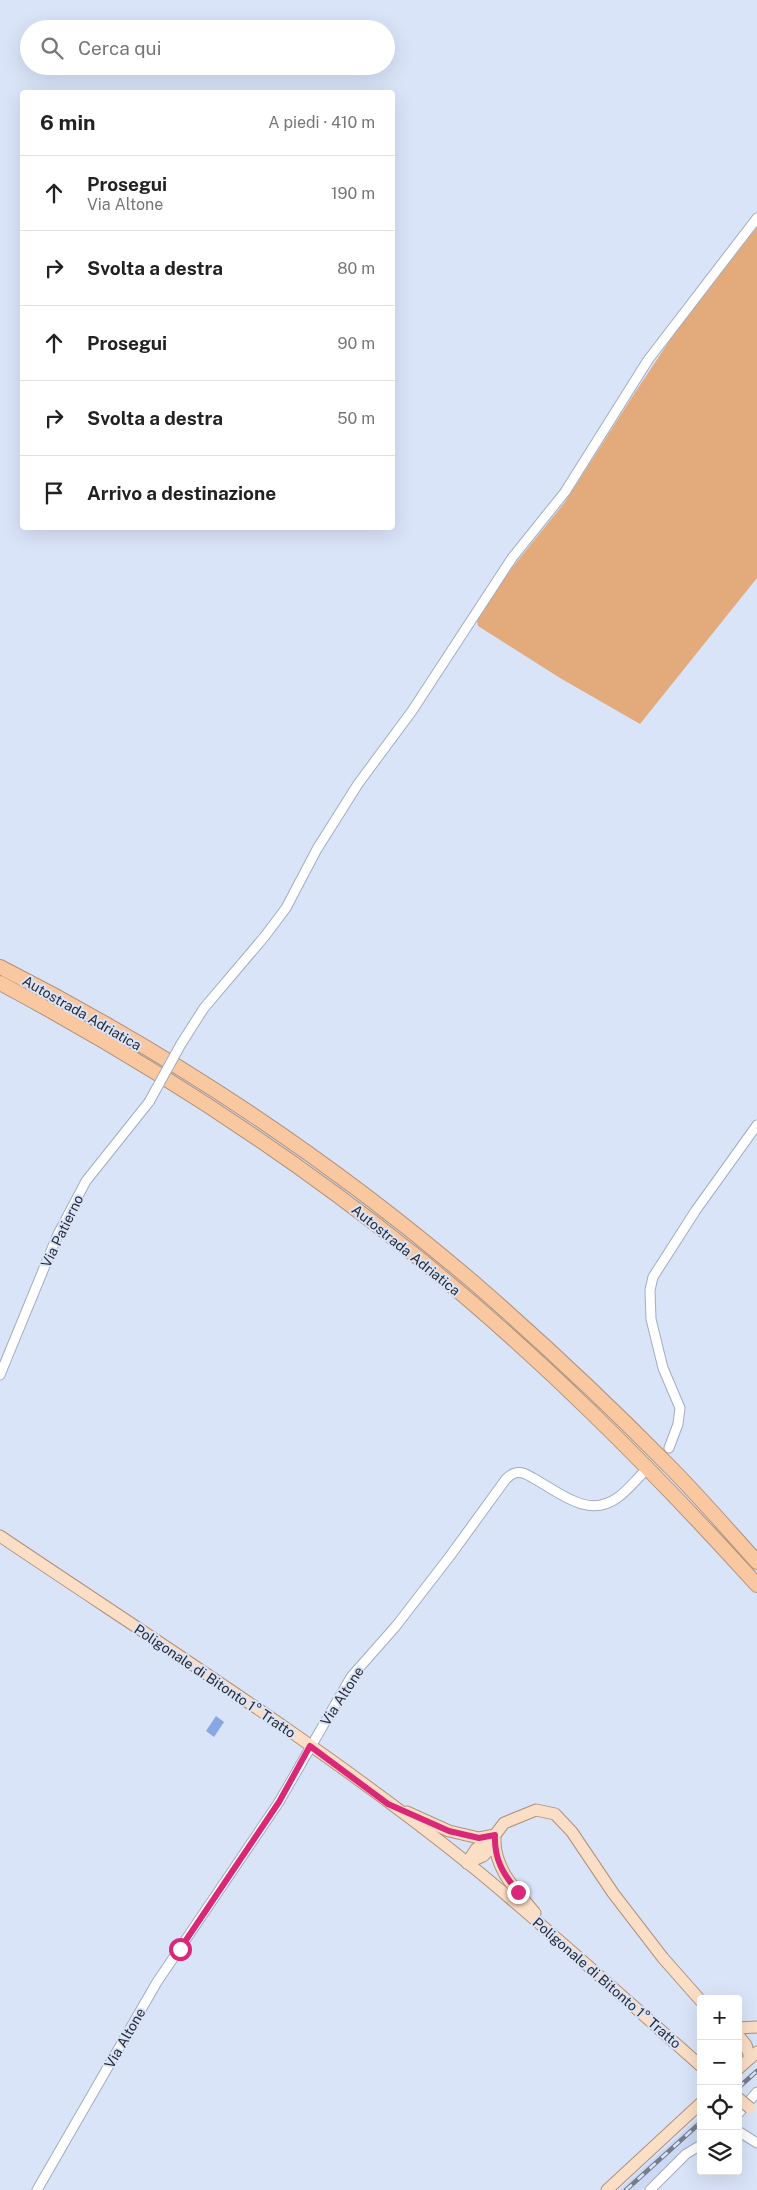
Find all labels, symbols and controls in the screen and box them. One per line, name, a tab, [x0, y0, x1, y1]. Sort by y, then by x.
search box	[20, 20, 395, 75]
icon: search	[38, 34, 66, 62]
text: Cerca qui	[78, 37, 161, 59]
text: 6 min	[40, 110, 96, 135]
text: A piedi · 410 m	[268, 113, 375, 132]
text: Prosegui	[87, 173, 167, 195]
icon: ahead	[40, 179, 68, 207]
text: 190 m	[331, 184, 375, 203]
text: Via Altone	[87, 195, 163, 214]
icon: right	[40, 254, 68, 282]
text: Svolta a destra	[87, 257, 223, 279]
text: 80 m	[337, 259, 375, 278]
icon: ahead	[40, 329, 68, 357]
text: Prosegui	[87, 332, 167, 354]
text: 90 m	[338, 334, 375, 353]
icon: right	[40, 404, 68, 432]
text: Svolta a destra	[87, 407, 223, 429]
text: 50 m	[337, 409, 375, 428]
icon: arrive	[40, 479, 68, 507]
text: Arrivo a destinazione	[87, 482, 276, 504]
street label: Autostrada Adriatica	[20, 972, 144, 1054]
street label: Via Patierno	[38, 1192, 86, 1270]
street label: Autostrada Adriatica	[349, 1201, 463, 1299]
street label: Poligonale di Bitonto 1° Tratto	[131, 1621, 299, 1741]
street label: Via Altone	[317, 1664, 367, 1728]
route end	[507, 1881, 530, 1904]
street label: Poligonale di Bitonto 1° Tratto	[530, 1914, 684, 2052]
route start	[169, 1938, 192, 1961]
map controls	[697, 1995, 742, 2175]
button: +	[697, 1995, 742, 2040]
street label: Via Altone	[101, 2005, 149, 2071]
button: −	[697, 2040, 742, 2085]
button: locate	[697, 2085, 742, 2130]
button: layers	[697, 2130, 742, 2175]

